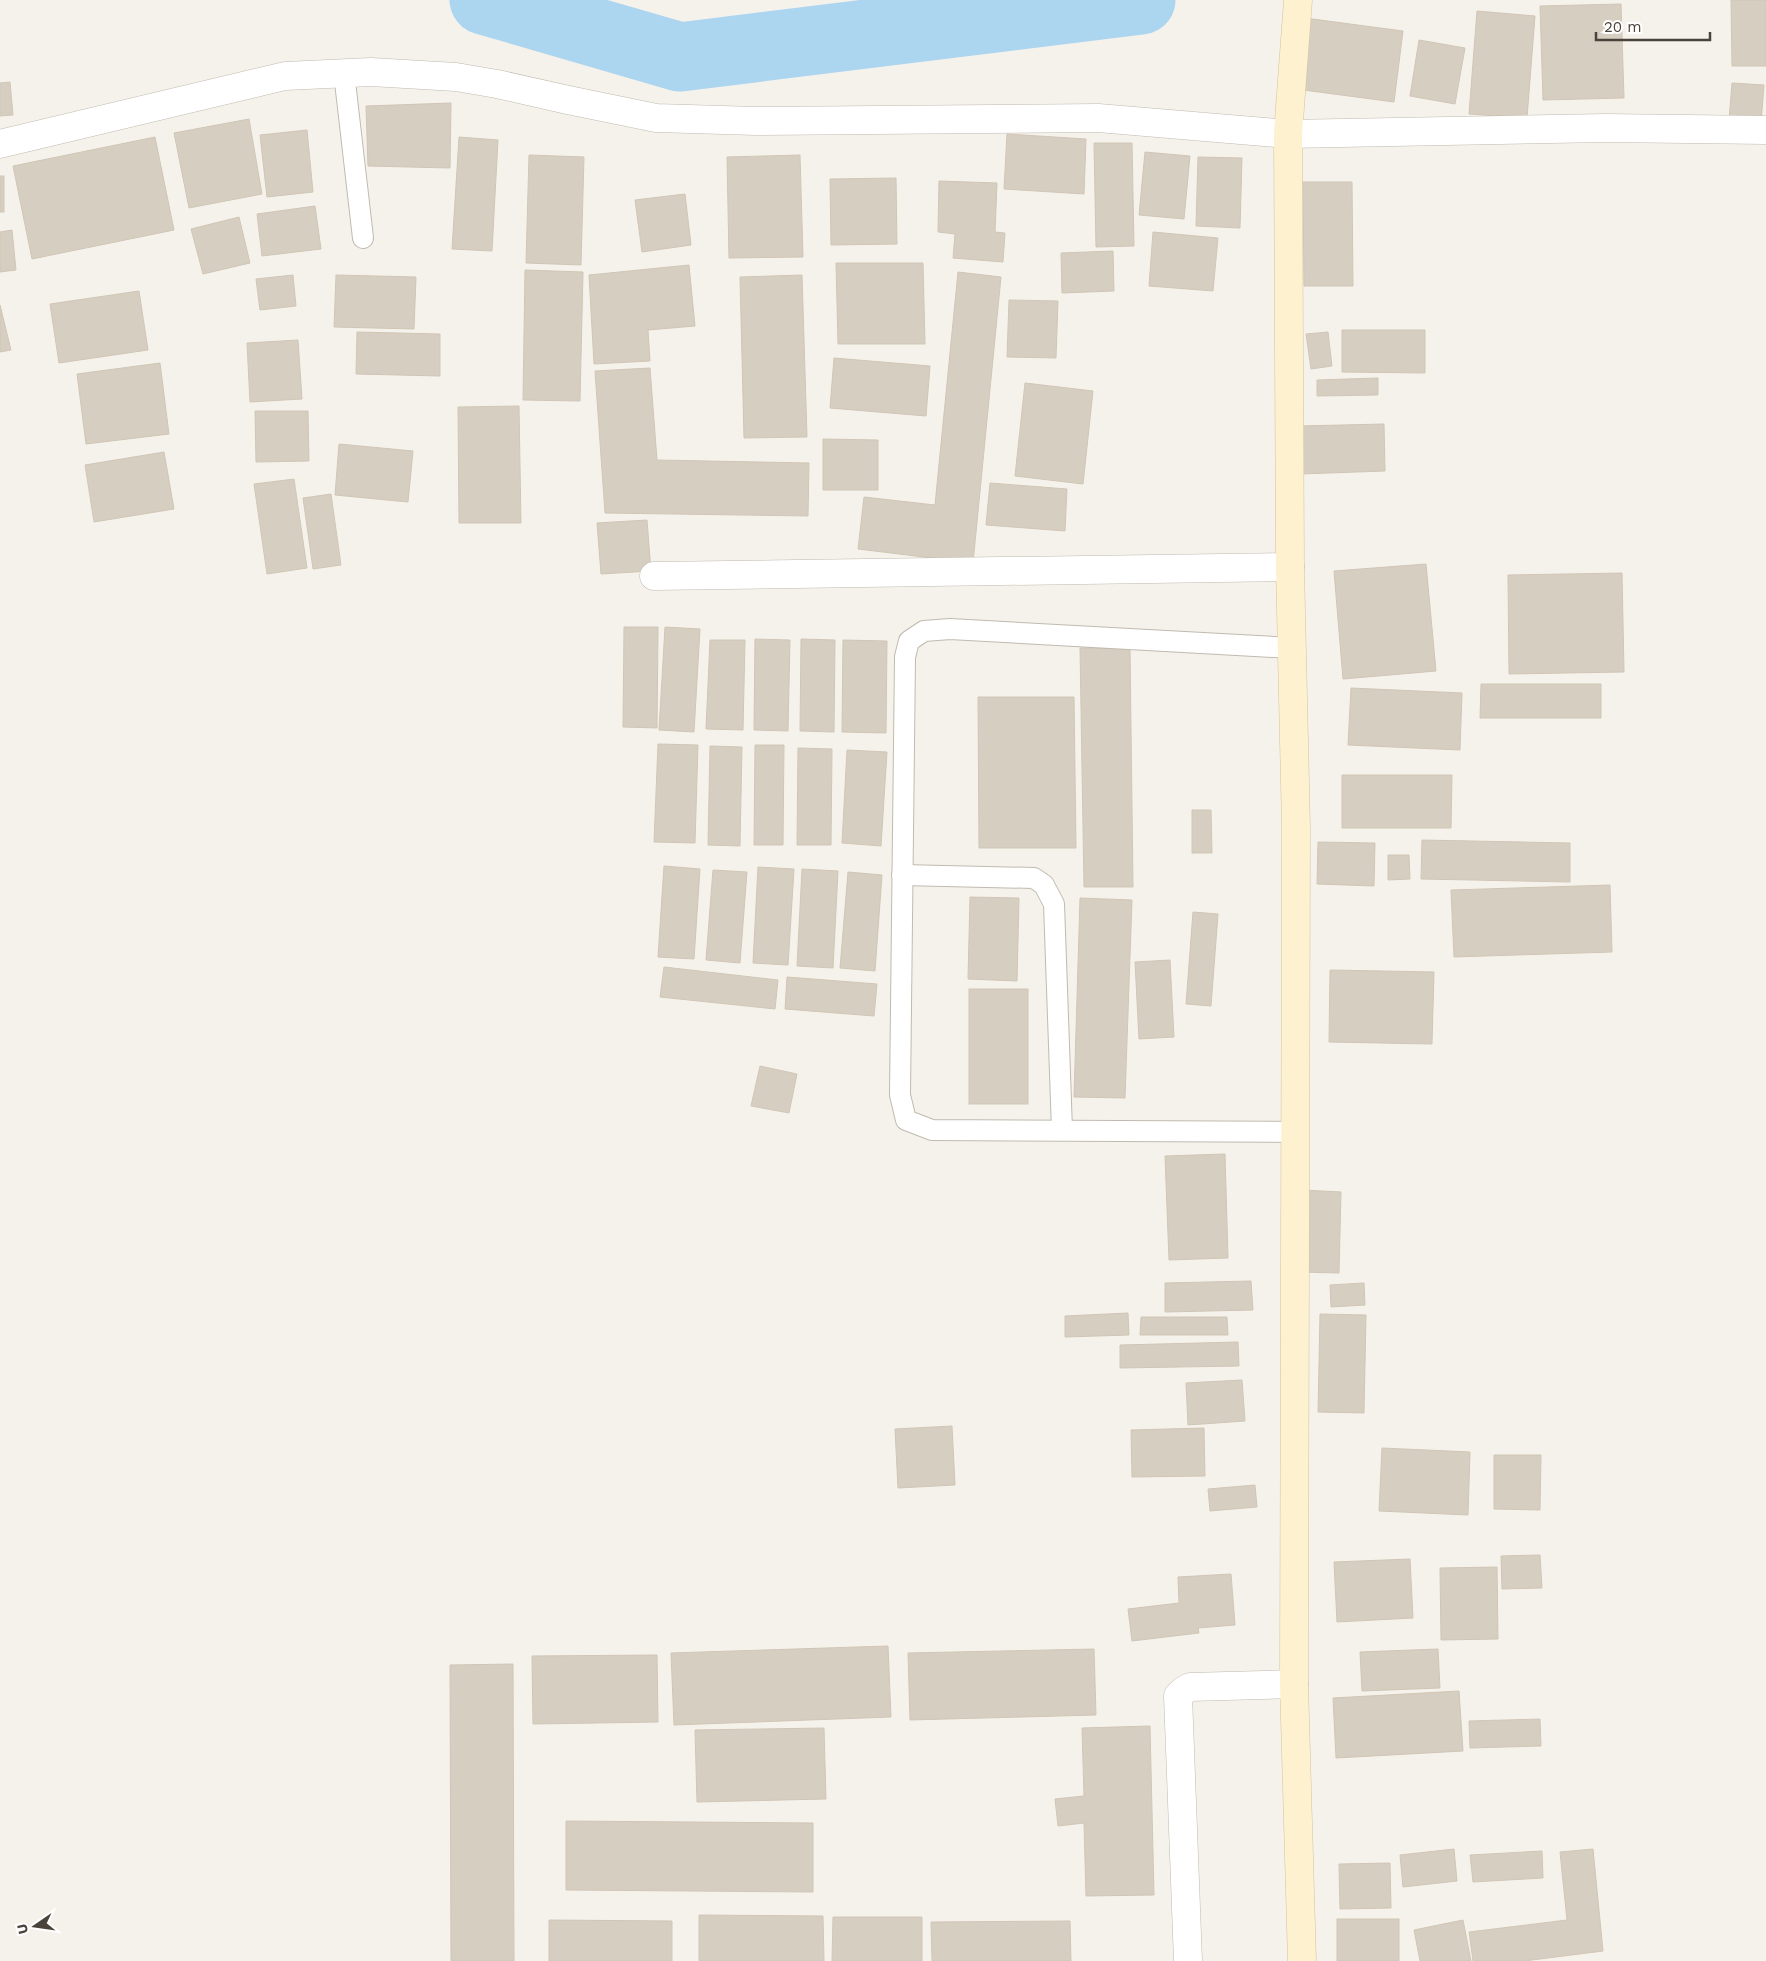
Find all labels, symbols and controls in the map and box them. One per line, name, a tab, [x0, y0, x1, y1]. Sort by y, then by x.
scale bar	[1596, 10, 1710, 42]
text: 20 m	[1604, 18, 1642, 36]
north arrow	[10, 1901, 60, 1951]
text: U	[13, 1922, 31, 1936]

